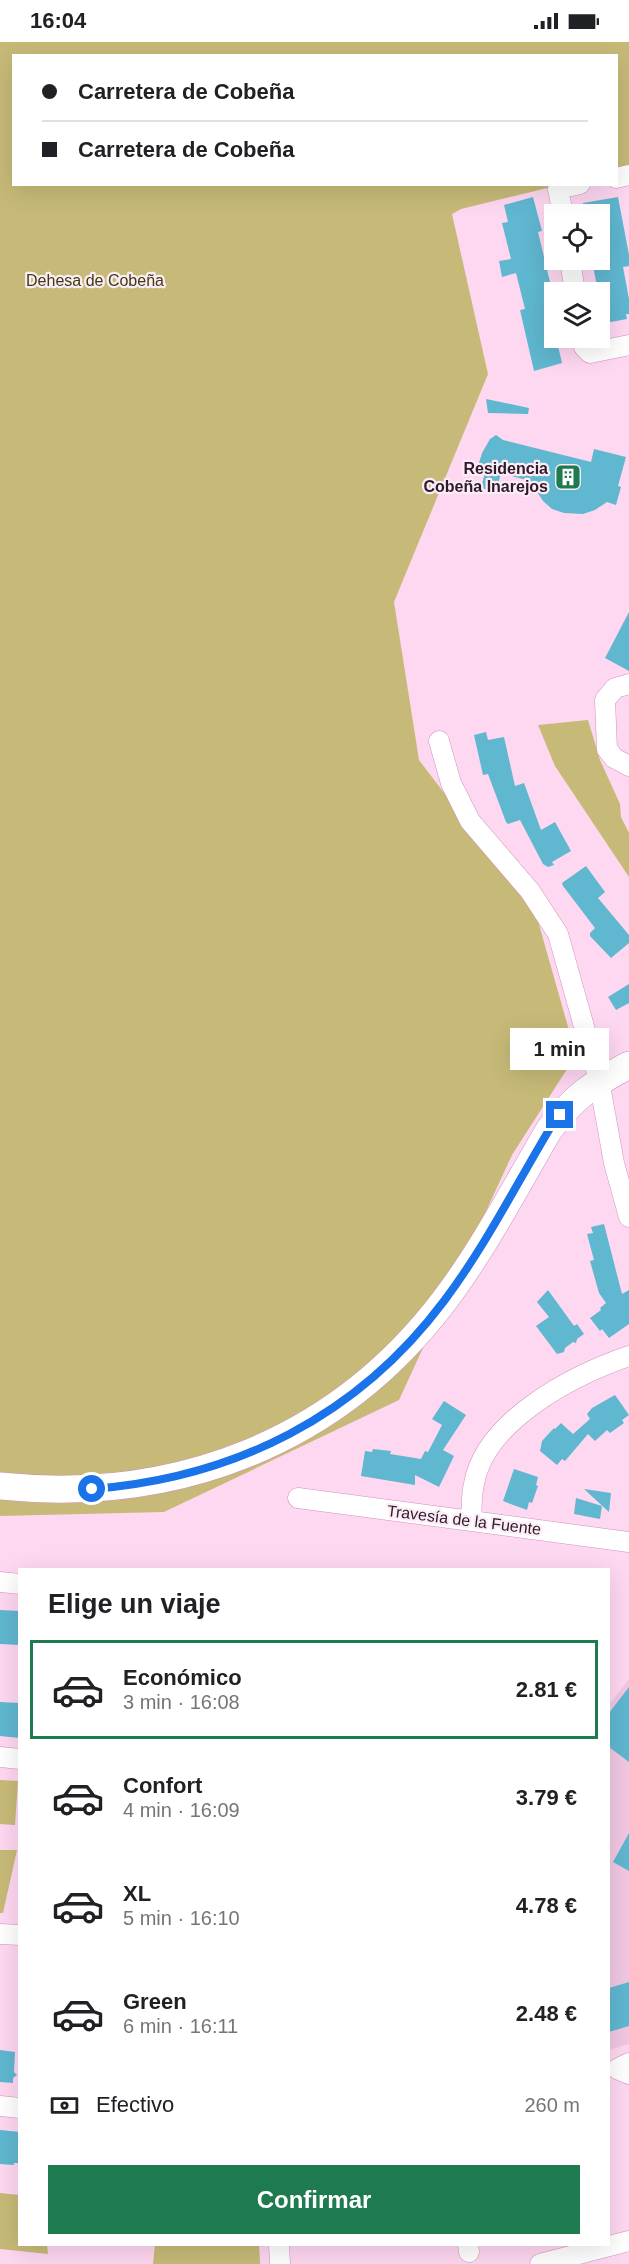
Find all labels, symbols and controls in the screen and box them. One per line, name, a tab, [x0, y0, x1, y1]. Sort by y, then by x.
text: 16:04	[30, 8, 86, 33]
text: Carretera de Cobeña	[78, 79, 294, 104]
text: Carretera de Cobeña	[78, 137, 294, 162]
map controls	[544, 204, 610, 348]
button: locate	[544, 204, 610, 270]
park label: Dehesa de Cobeña	[26, 272, 164, 289]
button: layers	[544, 282, 610, 348]
place label: Residencia Cobeña Inarejos	[424, 460, 548, 495]
building icon: Residencia Cobeña Inarejos	[553, 462, 583, 492]
callout: 1 min	[510, 1028, 610, 1070]
text: 1 min	[533, 1038, 586, 1060]
route end	[546, 1101, 573, 1128]
route start	[78, 1475, 105, 1502]
street label: Travesía de la Fuente	[386, 1502, 542, 1538]
text: Elige un viaje	[48, 1589, 221, 1619]
icon: car	[51, 1663, 105, 1717]
text: Económico	[123, 1665, 242, 1690]
text: 2.81 €	[516, 1677, 577, 1702]
text: 3 min · 16:08	[123, 1691, 240, 1713]
icon: car	[51, 1771, 105, 1825]
text: Confort	[123, 1773, 202, 1798]
text: 3.79 €	[516, 1785, 577, 1810]
text: 4 min · 16:09	[123, 1799, 240, 1821]
icon: car	[51, 1879, 105, 1933]
text: XL	[123, 1881, 151, 1906]
text: 4.78 €	[516, 1893, 577, 1918]
text: 5 min · 16:10	[123, 1907, 240, 1929]
icon: car	[51, 1987, 105, 2041]
text: Green	[123, 1989, 187, 2014]
text: 2.48 €	[516, 2001, 577, 2026]
text: 6 min · 16:11	[123, 2015, 238, 2037]
icon: cash	[48, 2089, 81, 2122]
text: Efectivo	[96, 2092, 174, 2117]
text: 260 m	[524, 2094, 580, 2116]
button: Confirmar	[48, 2165, 580, 2234]

